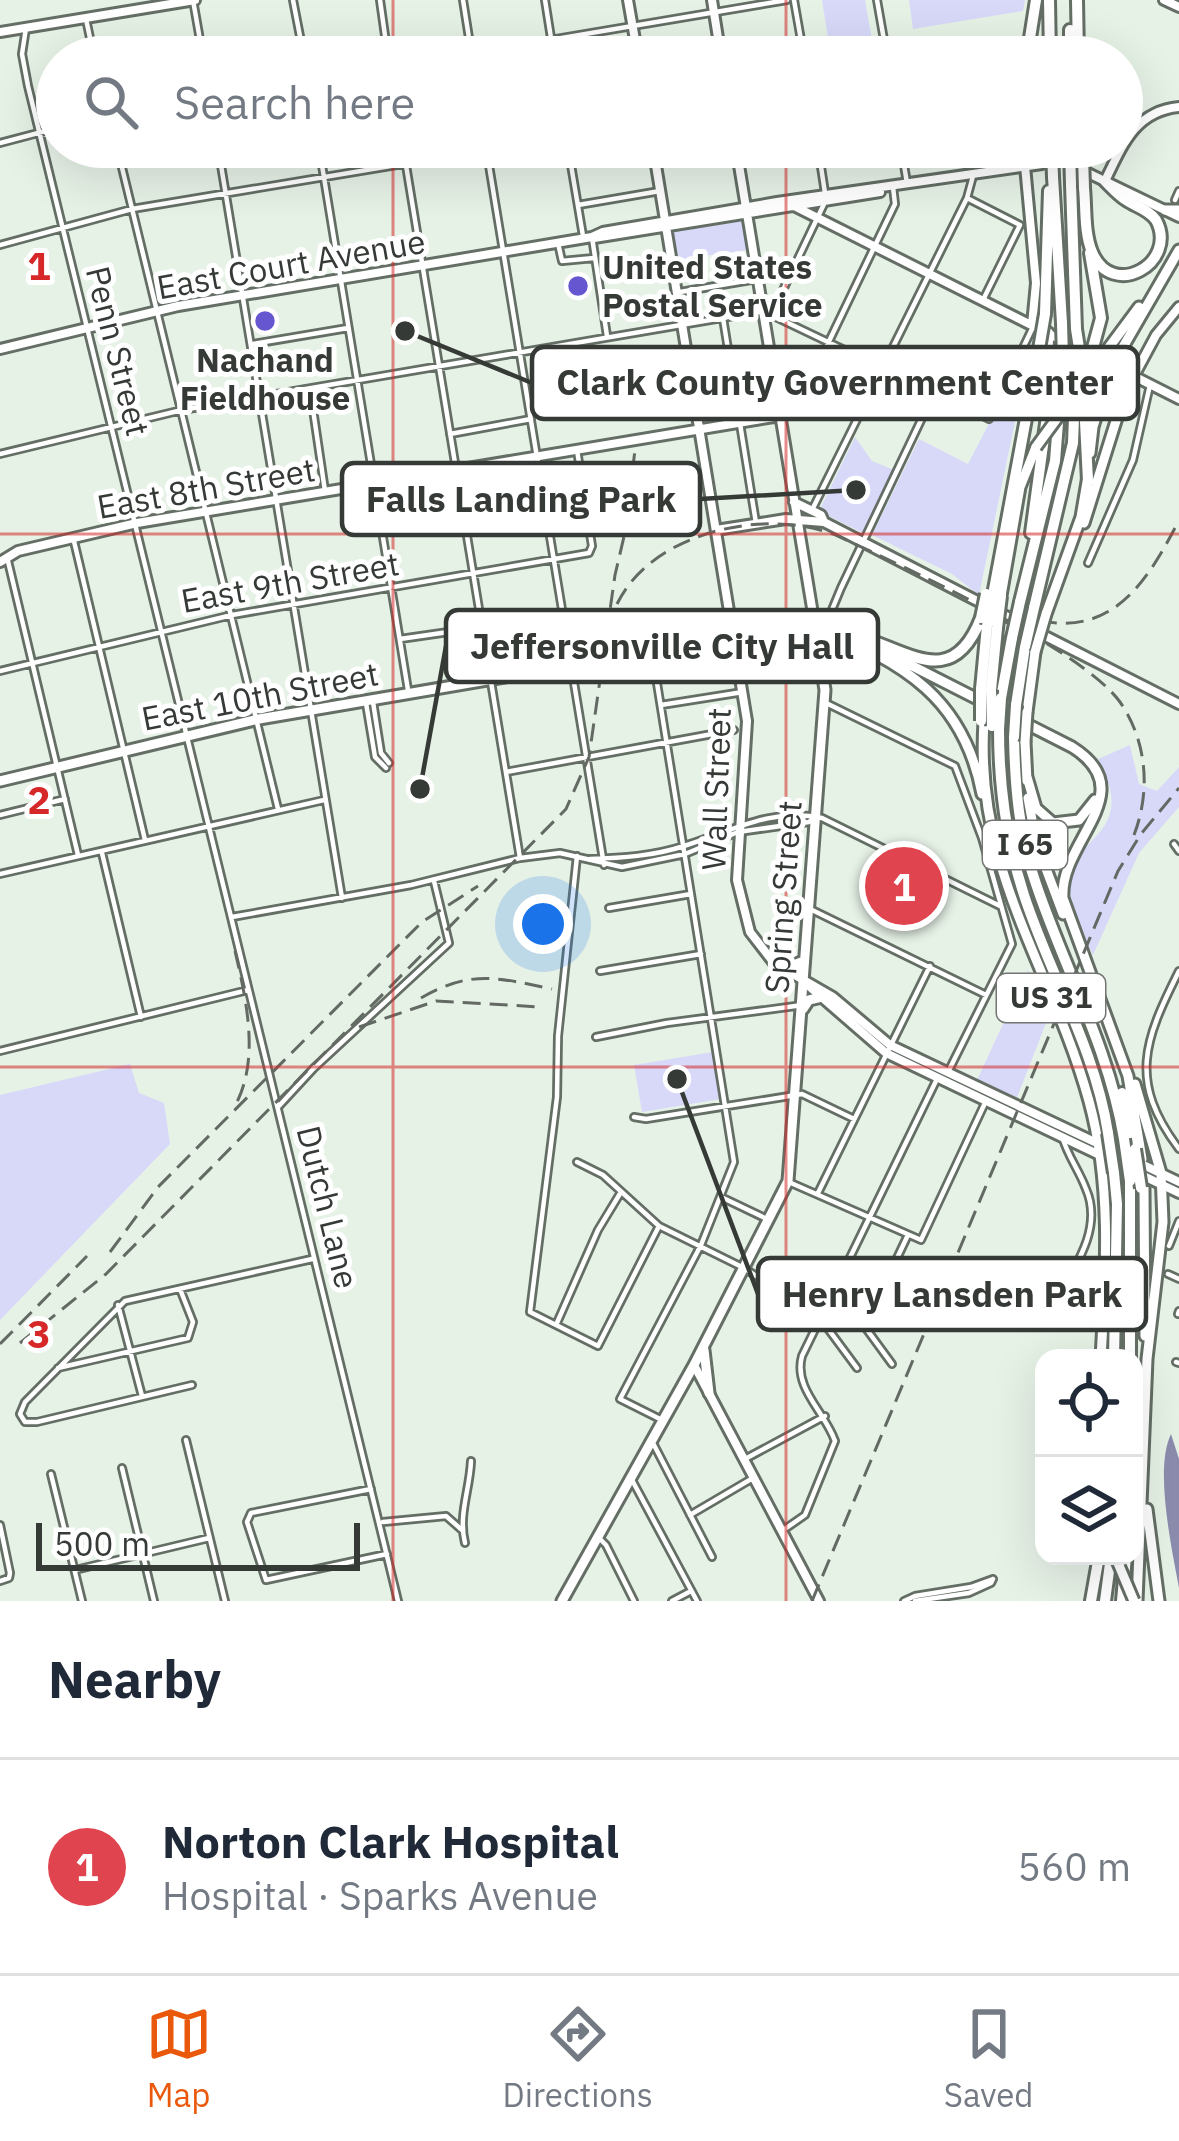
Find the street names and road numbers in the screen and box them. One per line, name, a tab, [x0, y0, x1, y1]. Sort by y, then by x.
street label: East Court Avenue	[153, 219, 428, 308]
street label: Penn Street	[77, 262, 160, 440]
street label: East 8th Street	[94, 447, 318, 528]
street label: East 9th Street	[178, 541, 402, 622]
street label: East 10th Street	[138, 651, 382, 740]
street label: Wall Street	[691, 707, 740, 871]
street label: Spring Street	[754, 799, 811, 995]
road number: I 65	[983, 821, 1067, 869]
road number: US 31	[997, 974, 1105, 1022]
street label: Dutch Lane	[287, 1121, 369, 1293]

